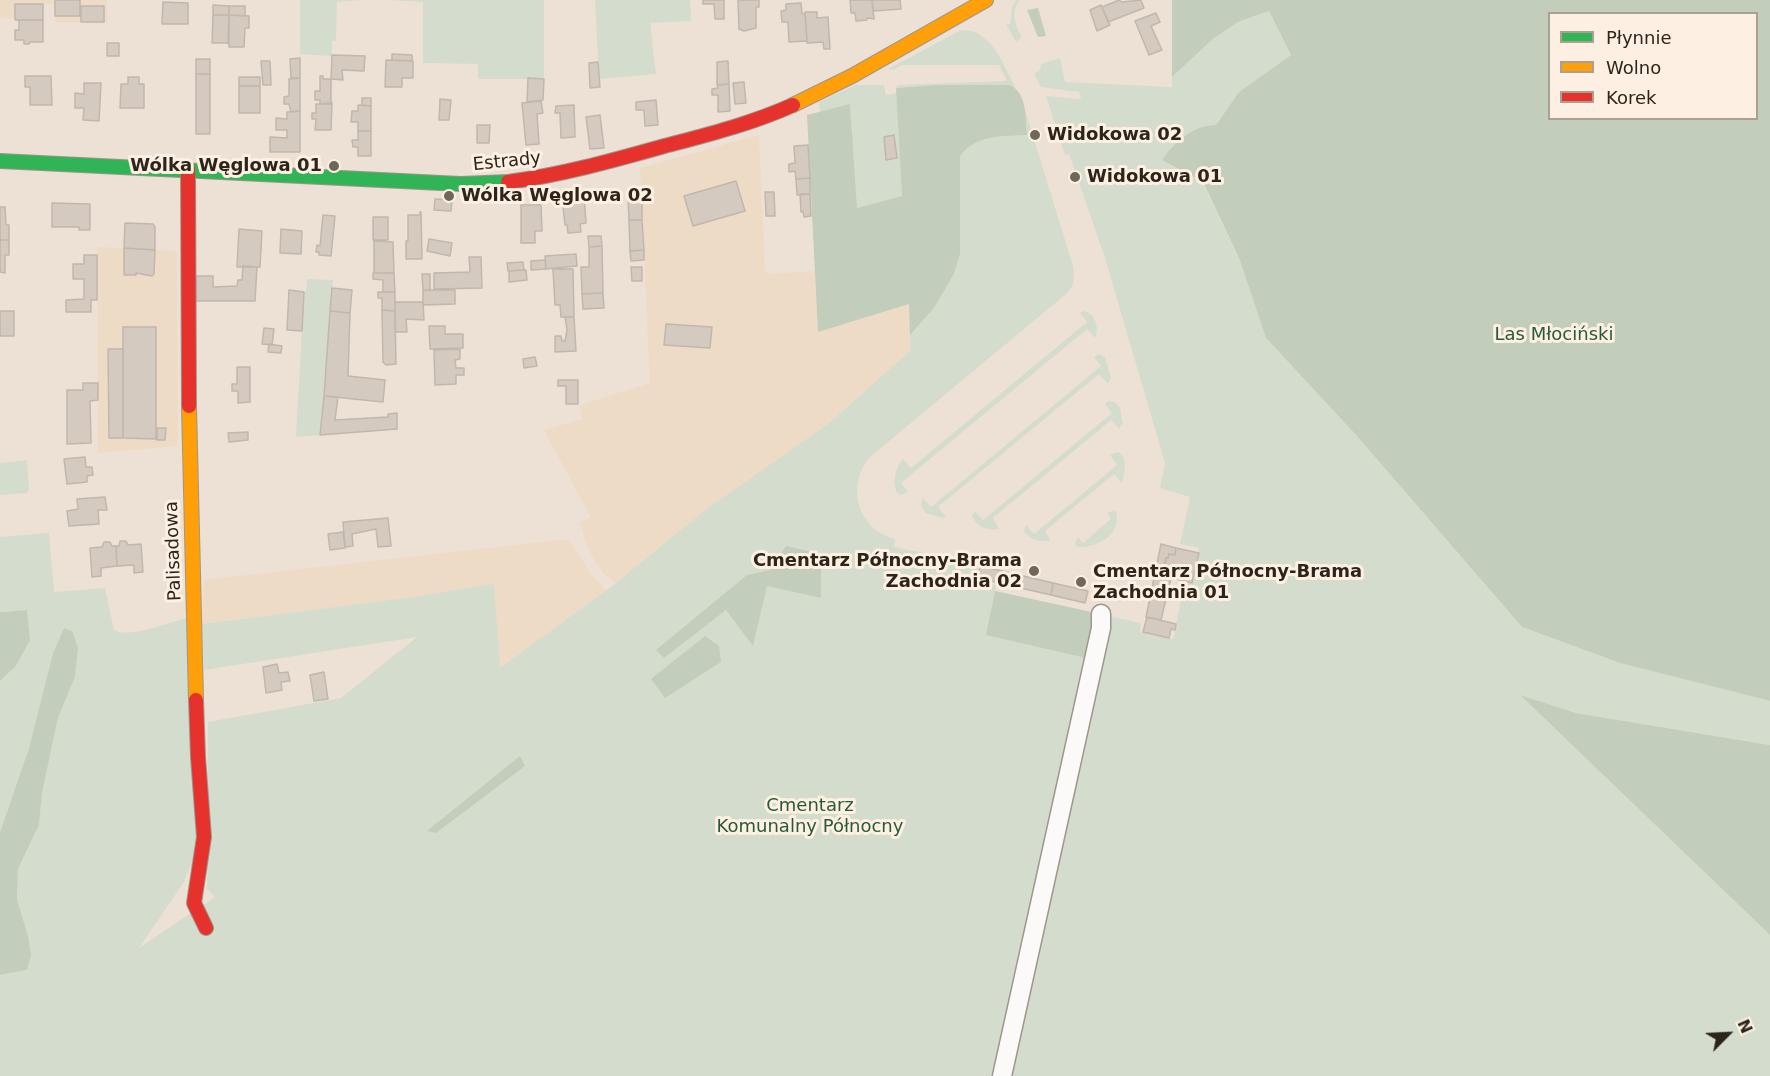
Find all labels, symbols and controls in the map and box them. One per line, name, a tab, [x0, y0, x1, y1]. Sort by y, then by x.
legend	[1548, 12, 1758, 120]
text: Płynnie	[1606, 27, 1672, 48]
text: Wolno	[1606, 57, 1661, 78]
text: Korek	[1606, 87, 1656, 108]
place label: Widokowa 02	[1047, 124, 1182, 146]
marker: Widokowa 02	[1028, 128, 1042, 142]
street label: Estrady	[472, 148, 542, 176]
place label: Wólka Węglowa 01	[130, 155, 322, 177]
marker: Wólka Węglowa 01	[327, 159, 341, 173]
place label: Widokowa 01	[1087, 166, 1222, 188]
marker: Widokowa 01	[1068, 170, 1082, 184]
place label: Wólka Węglowa 02	[461, 185, 653, 207]
marker: Wólka Węglowa 02	[442, 189, 456, 203]
park label: Las Młociński	[1495, 324, 1613, 346]
street label: Palisadowa	[161, 501, 187, 601]
place label: Cmentarz Północny-Brama Zachodnia 02	[753, 550, 1022, 592]
place label: Cmentarz Północny-Brama Zachodnia 01	[1093, 561, 1362, 604]
marker: Cmentarz Północny-Brama Zachodnia 02	[1027, 564, 1041, 578]
marker: Cmentarz Północny-Brama Zachodnia 01	[1074, 575, 1088, 589]
park label: Cmentarz Komunalny Północny	[717, 795, 903, 838]
north arrow	[1698, 1004, 1758, 1064]
text: N	[1733, 1016, 1756, 1036]

